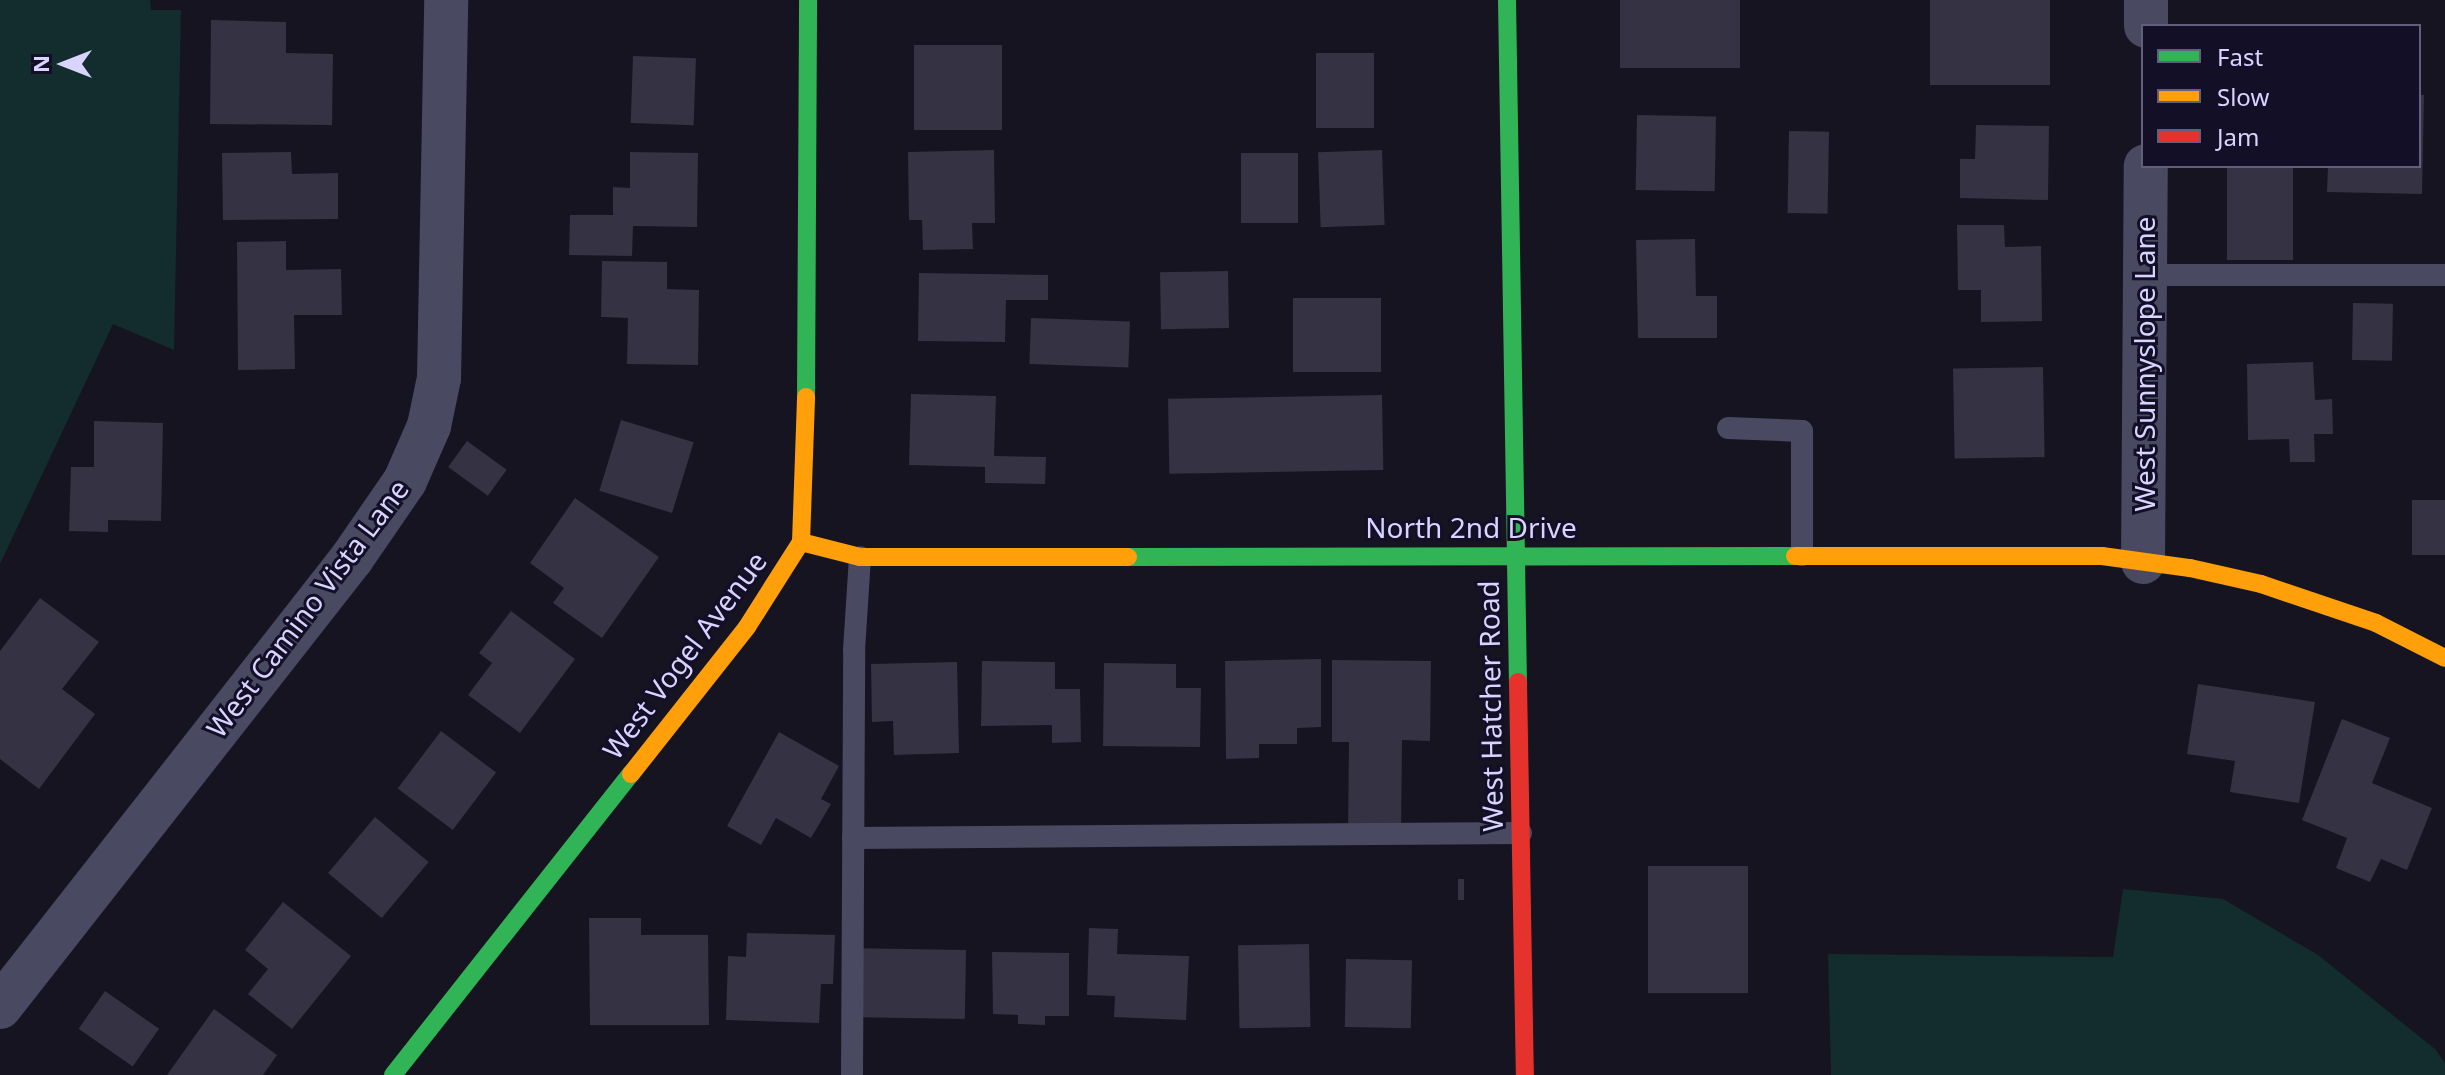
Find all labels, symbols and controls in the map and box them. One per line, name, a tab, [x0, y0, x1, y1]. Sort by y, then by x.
north arrow	[24, 24, 104, 104]
legend	[2141, 24, 2421, 168]
text: Fast	[2217, 40, 2263, 73]
text: N	[25, 55, 55, 73]
text: Slow	[2217, 80, 2269, 113]
text: Jam	[2217, 120, 2259, 153]
street label: West Sunnyslope Lane	[2127, 217, 2161, 511]
street label: West Camino Vista Lane	[199, 472, 415, 744]
street label: North 2nd Drive	[1365, 510, 1577, 544]
street label: West Vogel Avenue	[595, 545, 773, 765]
street label: West Hatcher Road	[1471, 580, 1509, 832]

